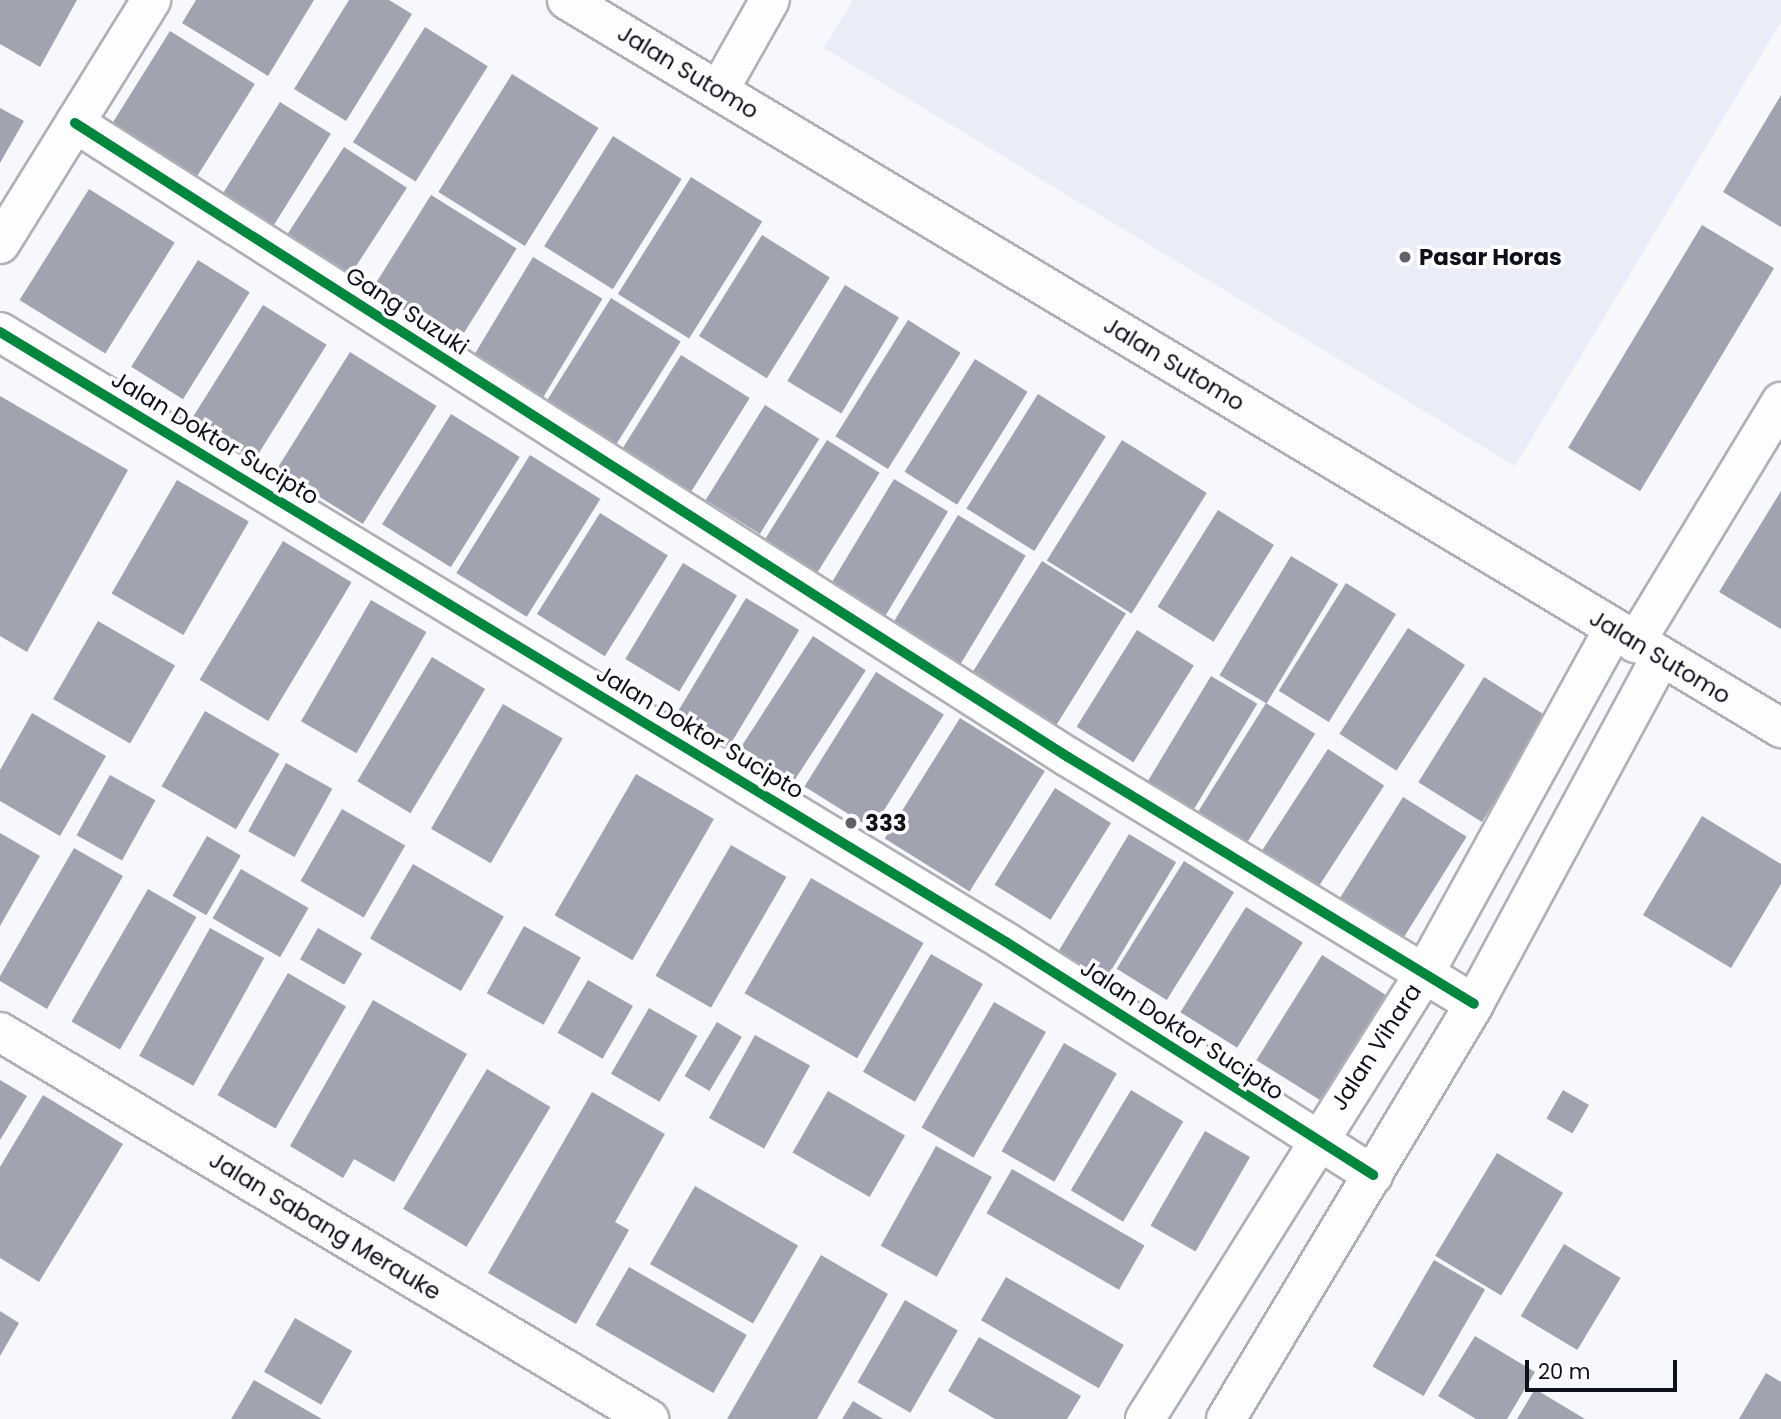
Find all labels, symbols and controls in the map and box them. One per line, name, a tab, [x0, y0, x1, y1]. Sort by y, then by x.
street label: Jalan Sutomo	[613, 19, 763, 125]
place label: Pasar Horas	[1419, 243, 1562, 271]
marker: Pasar Horas	[1397, 249, 1413, 265]
street label: Gang Suzuki	[340, 261, 474, 361]
street label: Jalan Sutomo	[1099, 311, 1249, 417]
street label: Jalan Doktor Sucipto	[106, 365, 324, 511]
street label: Jalan Sutomo	[1585, 604, 1735, 710]
street label: Jalan Doktor Sucipto	[591, 659, 809, 805]
place label: 333	[865, 809, 907, 837]
marker: 333	[843, 815, 859, 831]
street label: Jalan Doktor Sucipto	[1075, 954, 1289, 1106]
street label: Jalan Vihara	[1325, 979, 1427, 1115]
street label: Jalan Sabang Merauke	[204, 1146, 446, 1306]
scale bar	[1529, 1346, 1681, 1390]
text: 20 m	[1538, 1357, 1591, 1386]

